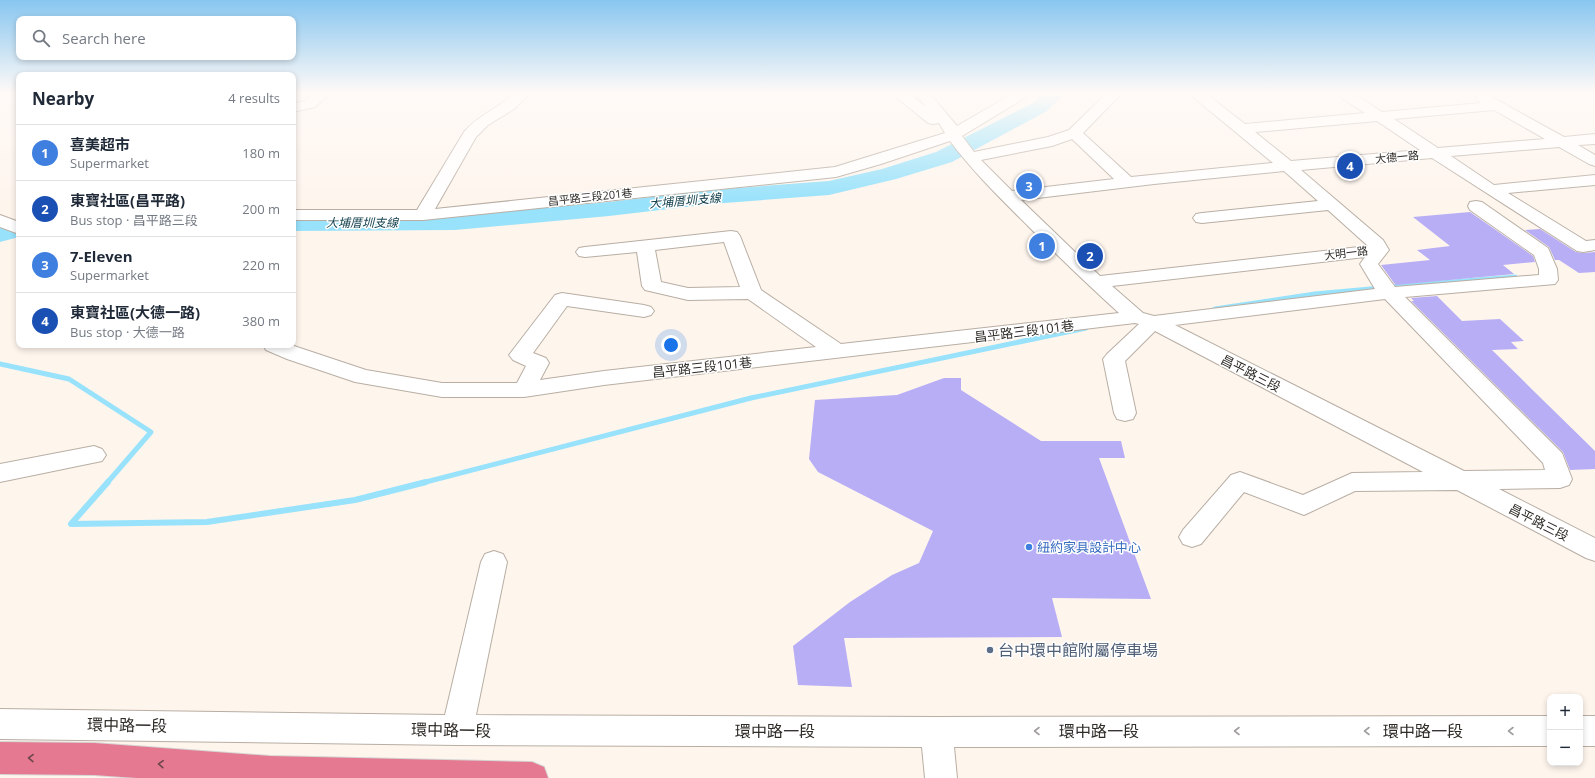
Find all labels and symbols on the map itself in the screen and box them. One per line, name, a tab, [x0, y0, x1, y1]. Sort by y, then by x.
street label: 大德一路	[1374, 147, 1420, 166]
pin: 4	[1337, 151, 1363, 181]
pin: 3	[1016, 171, 1042, 201]
street label: 昌平路三段201巷	[547, 185, 633, 208]
water label: 大埔厝圳支線	[648, 189, 724, 212]
water label: 大埔厝圳支線	[326, 214, 400, 231]
pin: 1	[1029, 231, 1055, 261]
pin: 2	[1077, 241, 1103, 271]
street label: 大明一路	[1323, 242, 1369, 263]
street label: 昌平路三段101巷	[973, 316, 1075, 346]
your location	[661, 335, 681, 355]
street label: 昌平路三段	[1218, 350, 1284, 396]
street label: 昌平路三段101巷	[651, 353, 753, 381]
street label: 昌平路三段	[1506, 499, 1572, 545]
place label: 紐約家具設計中心	[1037, 538, 1141, 556]
marker: 紐約家具設計中心	[1024, 542, 1034, 552]
place label: 台中環中館附屬停車場	[998, 639, 1158, 661]
marker: 台中環中館附屬停車場	[985, 645, 995, 655]
street label: 環中路一段	[87, 713, 167, 737]
street label: 環中路一段	[411, 718, 491, 742]
street label: 環中路一段	[735, 720, 815, 742]
street label: 環中路一段	[1059, 720, 1139, 742]
street label: 環中路一段	[1383, 720, 1463, 742]
one-way arrow	[1034, 727, 1040, 735]
one-way arrow	[1234, 727, 1240, 735]
one-way arrow	[1364, 727, 1370, 735]
one-way arrow	[1508, 727, 1514, 735]
one-way arrow	[28, 754, 34, 762]
one-way arrow	[158, 760, 164, 769]

